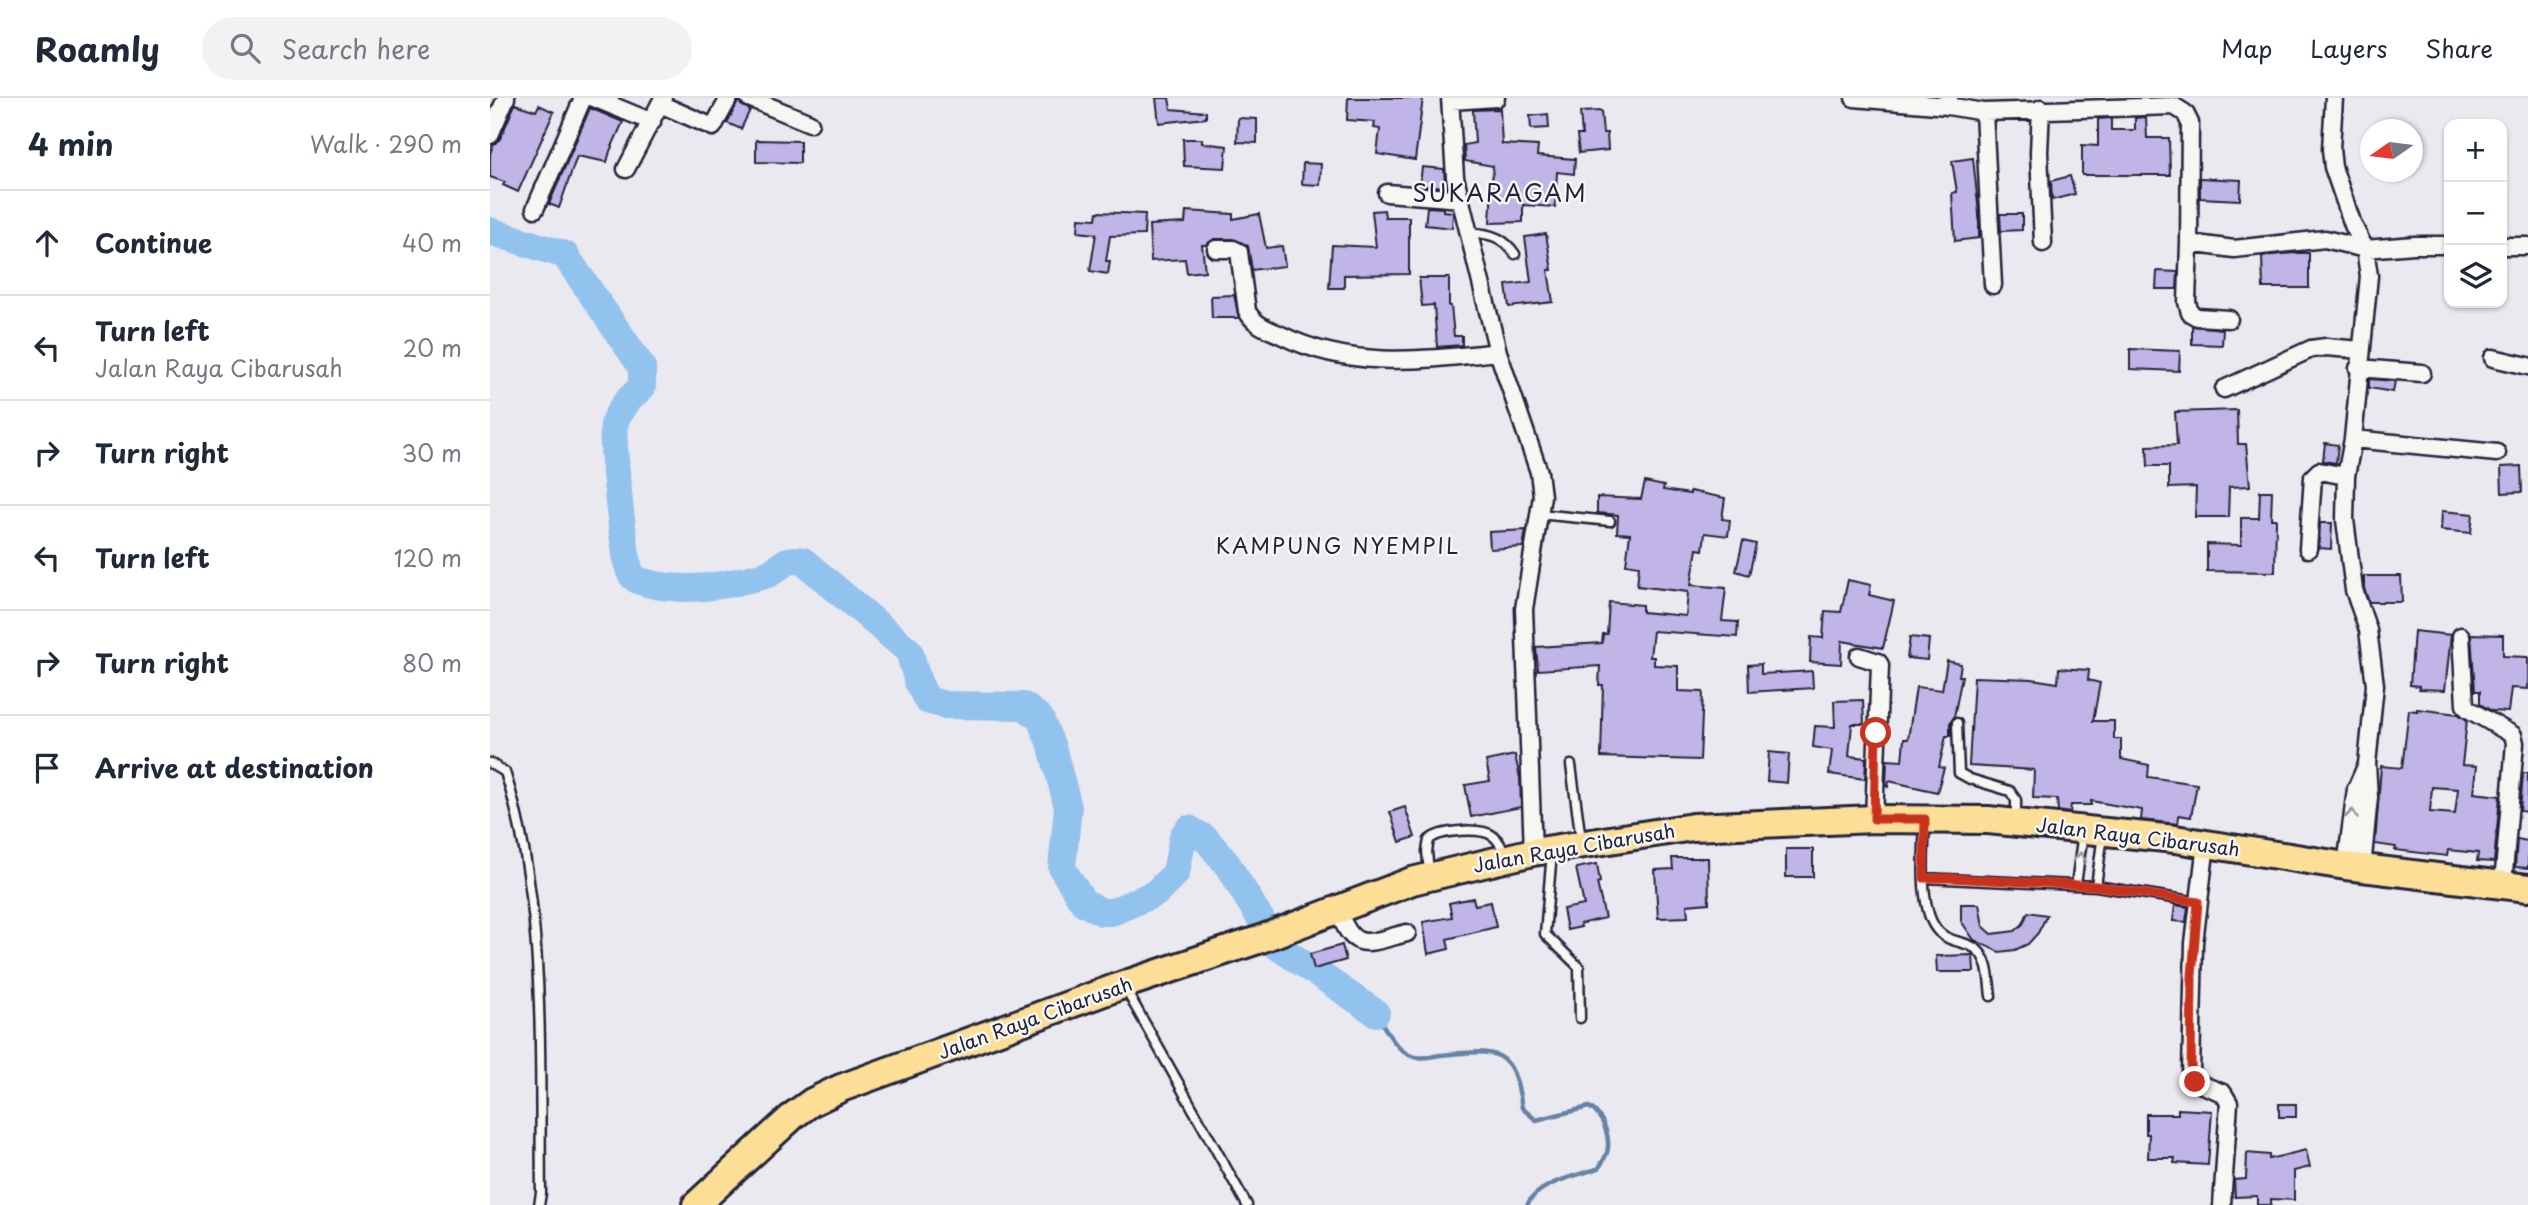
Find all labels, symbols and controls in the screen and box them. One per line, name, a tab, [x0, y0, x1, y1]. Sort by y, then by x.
search box	[202, 17, 692, 80]
text: Roamly	[35, 23, 160, 73]
icon: search	[226, 29, 264, 67]
text: Search here	[282, 29, 430, 68]
text: Map	[2221, 30, 2272, 66]
text: Layers	[2310, 30, 2387, 66]
text: Share	[2425, 30, 2493, 66]
north arrow	[2360, 119, 2423, 182]
map controls	[2444, 119, 2507, 308]
button: +	[2444, 119, 2507, 182]
text: 4 min	[28, 121, 114, 166]
text: Walk · 290 m	[310, 126, 462, 161]
district label: SUKARAGAM	[1413, 175, 1588, 210]
button: −	[2444, 182, 2507, 245]
text: Continue	[95, 223, 212, 262]
icon: ahead	[28, 224, 66, 262]
text: 40 m	[402, 225, 462, 260]
button: layers	[2444, 245, 2507, 308]
text: Turn left	[95, 311, 210, 350]
icon: left	[28, 329, 66, 367]
text: 20 m	[403, 330, 462, 365]
text: Jalan Raya Cibarusah	[95, 350, 343, 385]
text: Turn right	[95, 433, 229, 472]
icon: right	[28, 434, 66, 472]
text: 30 m	[401, 435, 462, 470]
district label: KAMPUNG NYEMPIL	[1216, 529, 1460, 561]
text: Turn left	[95, 538, 210, 577]
icon: left	[28, 539, 66, 577]
text: 120 m	[394, 540, 462, 575]
text: Turn right	[95, 643, 229, 682]
icon: right	[28, 644, 66, 682]
text: 80 m	[402, 645, 462, 680]
route start	[1860, 717, 1891, 748]
text: Arrive at destination	[95, 748, 374, 787]
icon: arrive	[28, 749, 66, 787]
one-way arrow	[2345, 808, 2360, 819]
street label: Jalan Raya Cibarusah	[2035, 810, 2241, 862]
street label: Jalan Raya Cibarusah	[1471, 815, 1677, 879]
one-way arrow	[2072, 851, 2087, 863]
street label: Jalan Raya Cibarusah	[934, 969, 1136, 1065]
route end	[2179, 1066, 2210, 1097]

